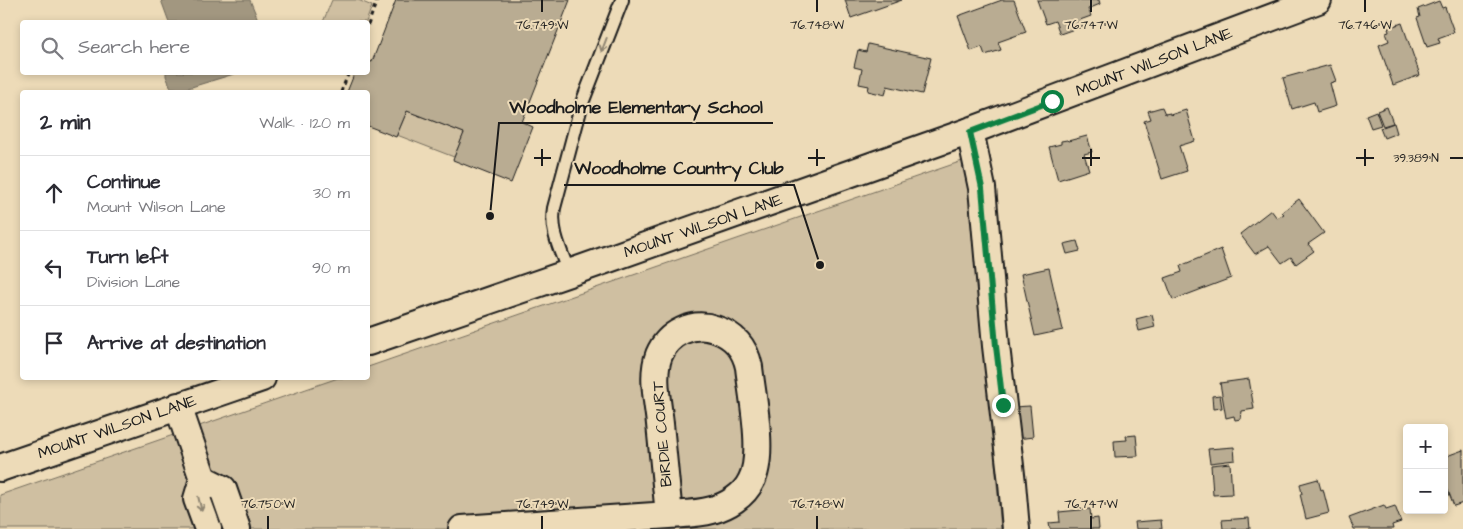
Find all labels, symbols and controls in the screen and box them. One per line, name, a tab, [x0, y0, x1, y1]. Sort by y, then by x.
text: 76.749°W	[516, 17, 569, 34]
text: 76.748°W	[790, 17, 845, 34]
text: 76.747°W	[1064, 17, 1118, 34]
text: 76.746°W	[1338, 17, 1393, 34]
search box	[20, 20, 370, 75]
street label: MOUNT WILSON LANE	[1072, 22, 1236, 102]
icon: search	[38, 34, 66, 62]
text: Search here	[78, 34, 190, 61]
one-way arrow	[599, 38, 608, 53]
callout: Woodholme Elementary School	[499, 90, 773, 123]
route start	[1041, 90, 1064, 113]
text: Woodholme Elementary School	[508, 95, 763, 121]
text: 2 min	[40, 108, 90, 137]
text: Walk · 120 m	[259, 112, 350, 134]
text: 39.389°N	[1393, 150, 1439, 167]
callout: Woodholme Country Club	[564, 152, 794, 185]
text: Woodholme Country Club	[573, 156, 785, 182]
text: Continue	[87, 169, 161, 196]
icon: ahead	[40, 179, 68, 207]
text: 30 m	[313, 182, 350, 204]
street label: MOUNT WILSON LANE	[621, 188, 786, 263]
text: Mount Wilson Lane	[87, 196, 226, 218]
text: Turn left	[87, 244, 168, 271]
icon: left	[40, 254, 68, 282]
text: 90 m	[312, 257, 350, 279]
text: Division Lane	[87, 271, 180, 293]
icon: arrive	[40, 329, 68, 357]
text: Arrive at destination	[87, 330, 266, 357]
street label: BIRDIE COURT	[646, 380, 678, 488]
street label: MOUNT WILSON LANE	[35, 389, 200, 464]
route end	[992, 394, 1015, 417]
map controls	[1403, 424, 1448, 514]
button: +	[1403, 424, 1448, 469]
button: −	[1403, 469, 1448, 514]
one-way arrow	[196, 496, 205, 512]
text: 76.750°W	[241, 496, 296, 513]
text: 76.749°W	[516, 496, 569, 513]
text: 76.748°W	[790, 496, 845, 513]
text: 76.747°W	[1064, 496, 1118, 513]

